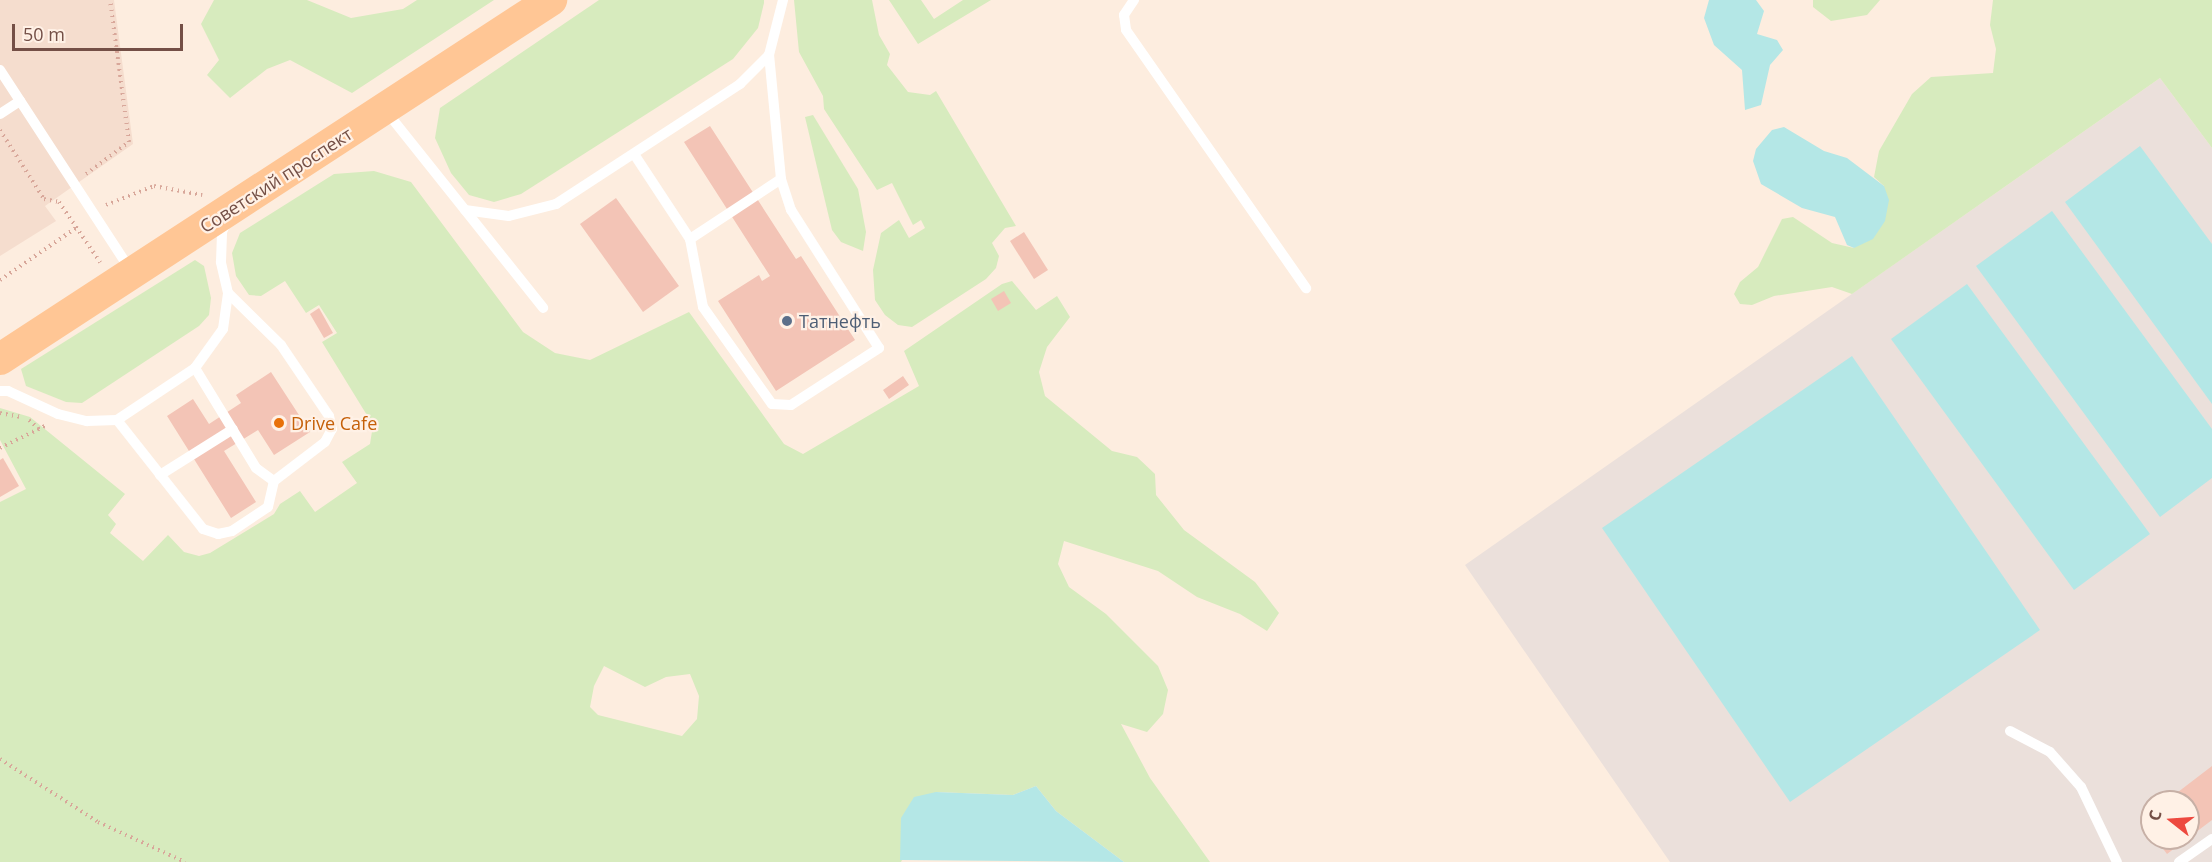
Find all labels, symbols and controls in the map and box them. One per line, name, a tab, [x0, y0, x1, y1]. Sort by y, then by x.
scale bar	[15, 12, 186, 50]
text: 50 m	[23, 22, 65, 46]
street label: Советский проспект	[196, 123, 356, 237]
place label: Татнефть	[799, 310, 881, 332]
marker: Татнефть	[780, 314, 794, 328]
place label: Drive Cafe	[291, 412, 377, 434]
marker: Drive Cafe	[272, 416, 286, 430]
north arrow	[2140, 790, 2200, 850]
text: С	[2143, 807, 2167, 823]

